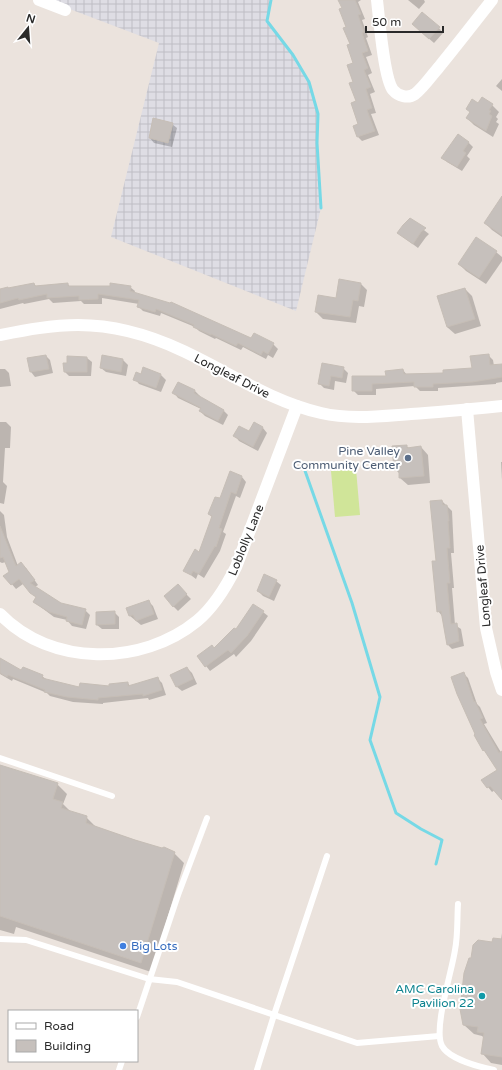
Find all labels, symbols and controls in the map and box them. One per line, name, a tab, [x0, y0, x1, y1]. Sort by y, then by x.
north arrow	[8, 8, 48, 48]
scale bar	[366, 8, 443, 34]
text: N	[25, 11, 37, 26]
text: 50 m	[372, 15, 401, 29]
street label: Longleaf Drive	[192, 351, 272, 401]
place label: Pine Valley Community Center	[293, 444, 401, 472]
marker: Pine Valley Community Center	[403, 453, 413, 463]
street label: Loblolly Lane	[225, 502, 267, 578]
street label: Longleaf Drive	[472, 544, 494, 628]
place label: Big Lots	[131, 939, 178, 953]
marker: Big Lots	[118, 941, 128, 951]
place label: AMC Carolina Pavilion 22	[395, 982, 474, 1010]
marker: AMC Carolina Pavilion 22	[477, 991, 487, 1001]
legend	[8, 1010, 138, 1062]
text: Road	[44, 1019, 74, 1033]
text: Building	[44, 1039, 91, 1053]

